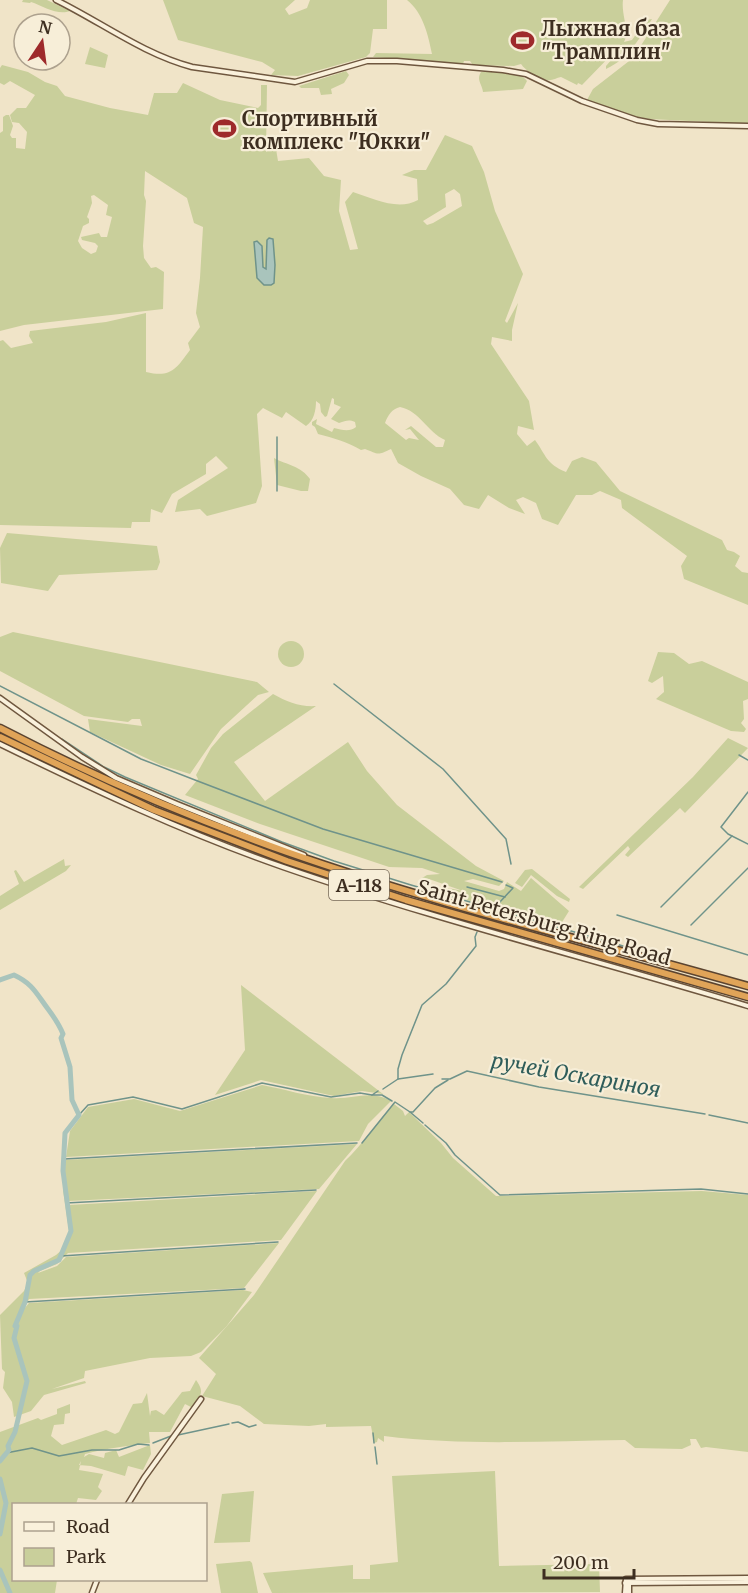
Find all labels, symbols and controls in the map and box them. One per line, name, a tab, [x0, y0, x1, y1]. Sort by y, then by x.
north arrow	[12, 12, 72, 72]
text: N	[37, 16, 54, 39]
place label: Лыжная база "Трамплин"	[541, 16, 680, 64]
sports icon: Лыжная база "Трамплин"	[510, 27, 536, 53]
place label: Спортивный комплекс "Юкки"	[242, 106, 431, 154]
sports icon: Спортивный комплекс "Юкки"	[211, 116, 237, 142]
road number: А-118	[329, 870, 389, 900]
street label: Saint Petersburg Ring Road	[414, 874, 674, 970]
water label: ручей Оскариноя	[489, 1047, 663, 1103]
legend	[12, 1503, 207, 1581]
text: Road	[66, 1515, 110, 1538]
scale bar	[544, 1542, 634, 1580]
text: Park	[66, 1545, 107, 1568]
text: 200 m	[553, 1551, 609, 1574]

